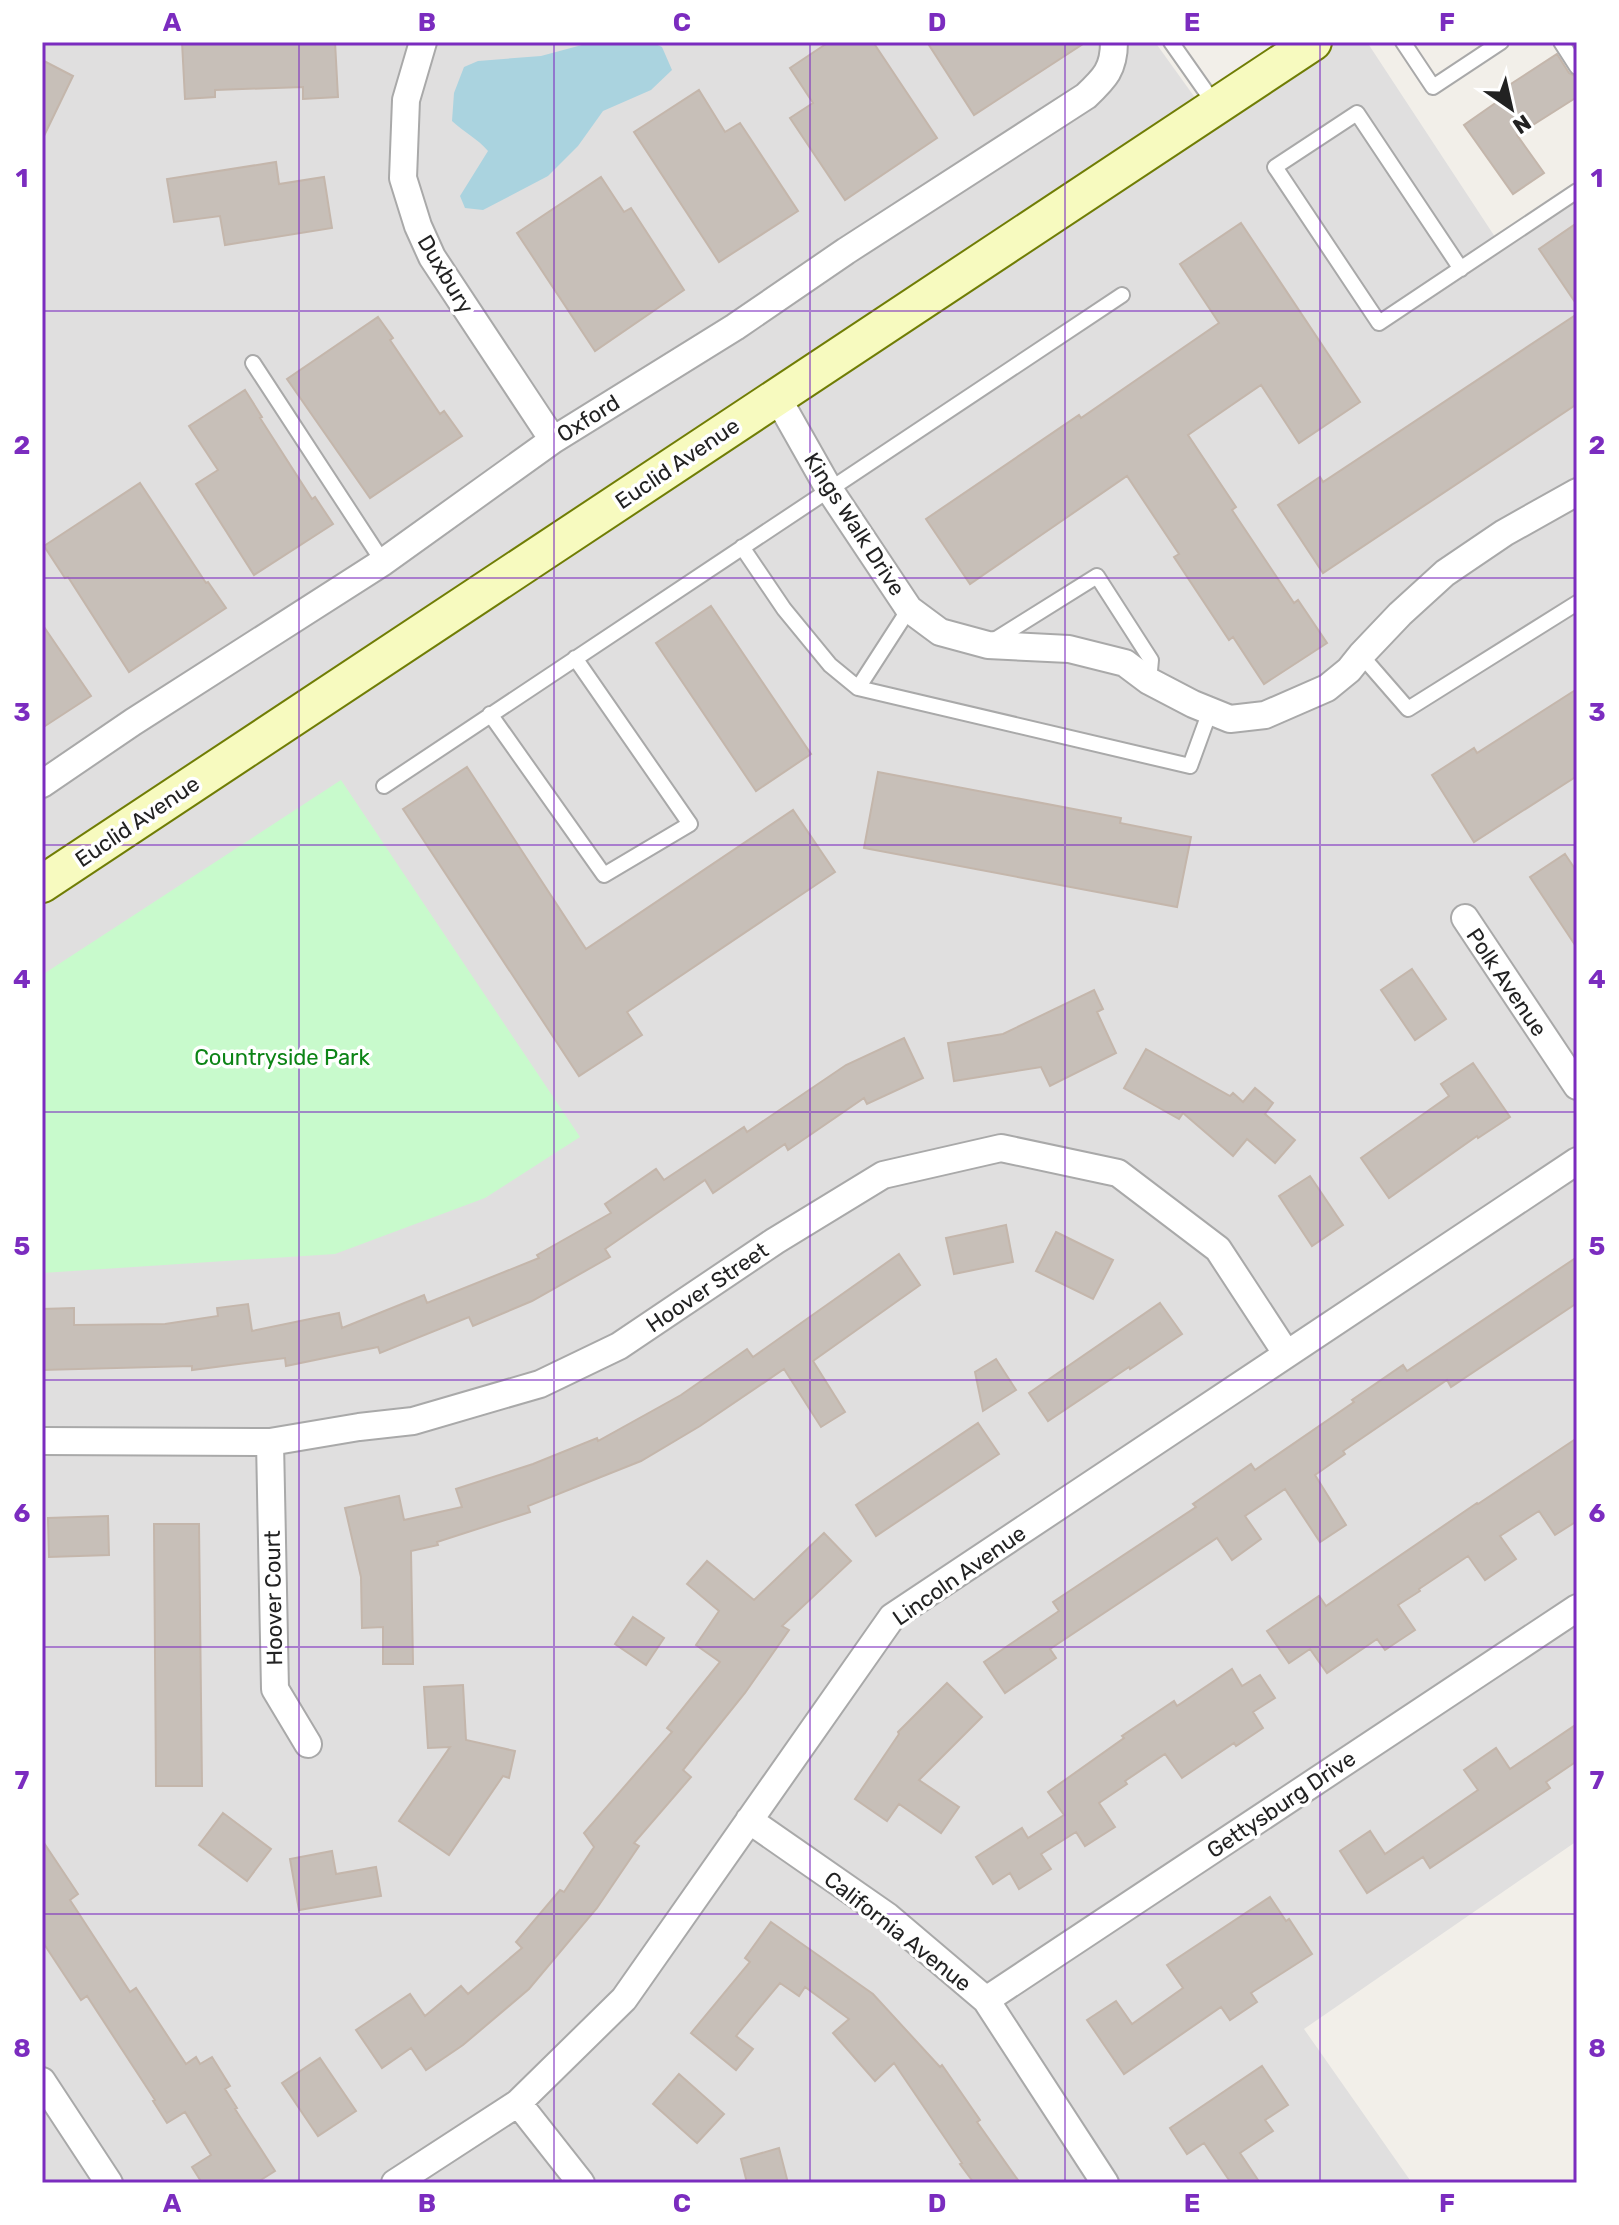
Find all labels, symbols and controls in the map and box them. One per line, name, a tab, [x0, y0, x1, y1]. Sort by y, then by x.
text: A	[163, 7, 182, 38]
text: B	[418, 7, 436, 38]
text: C	[673, 7, 691, 38]
text: D	[928, 7, 946, 38]
text: E	[1184, 7, 1200, 38]
text: F	[1439, 7, 1455, 38]
north arrow	[1471, 68, 1551, 148]
text: N	[1508, 109, 1536, 140]
text: 1	[16, 163, 28, 194]
text: 1	[1591, 163, 1603, 194]
street label: Duxbury	[412, 230, 480, 319]
street label: Oxford	[552, 389, 625, 448]
street label: Euclid Avenue	[610, 412, 745, 515]
text: 2	[14, 430, 30, 461]
text: 2	[1589, 430, 1605, 461]
street label: Kings Walk Drive	[798, 448, 911, 601]
text: 3	[13, 697, 31, 728]
text: 3	[1588, 697, 1606, 728]
street label: Euclid Avenue	[70, 770, 205, 873]
street label: Polk Avenue	[1460, 923, 1553, 1042]
text: 4	[13, 964, 31, 995]
text: 4	[1588, 964, 1606, 995]
park label: Countryside Park	[194, 1044, 370, 1071]
text: 5	[14, 1231, 30, 1262]
text: 5	[1589, 1231, 1605, 1262]
street label: Hoover Street	[641, 1236, 774, 1338]
text: 6	[14, 1498, 31, 1529]
text: 6	[1589, 1498, 1606, 1529]
street label: Lincoln Avenue	[888, 1520, 1031, 1631]
street label: Hoover Court	[259, 1530, 288, 1666]
street label: Gettysburg Drive	[1202, 1745, 1361, 1864]
text: 7	[15, 1765, 30, 1796]
text: 7	[1590, 1765, 1605, 1796]
street label: California Avenue	[819, 1866, 977, 1997]
text: 8	[13, 2033, 31, 2064]
text: 8	[1588, 2033, 1606, 2064]
text: A	[163, 2188, 182, 2219]
text: B	[418, 2188, 436, 2219]
text: C	[673, 2188, 691, 2219]
text: D	[928, 2188, 946, 2219]
text: E	[1184, 2188, 1200, 2219]
text: F	[1439, 2188, 1455, 2219]

